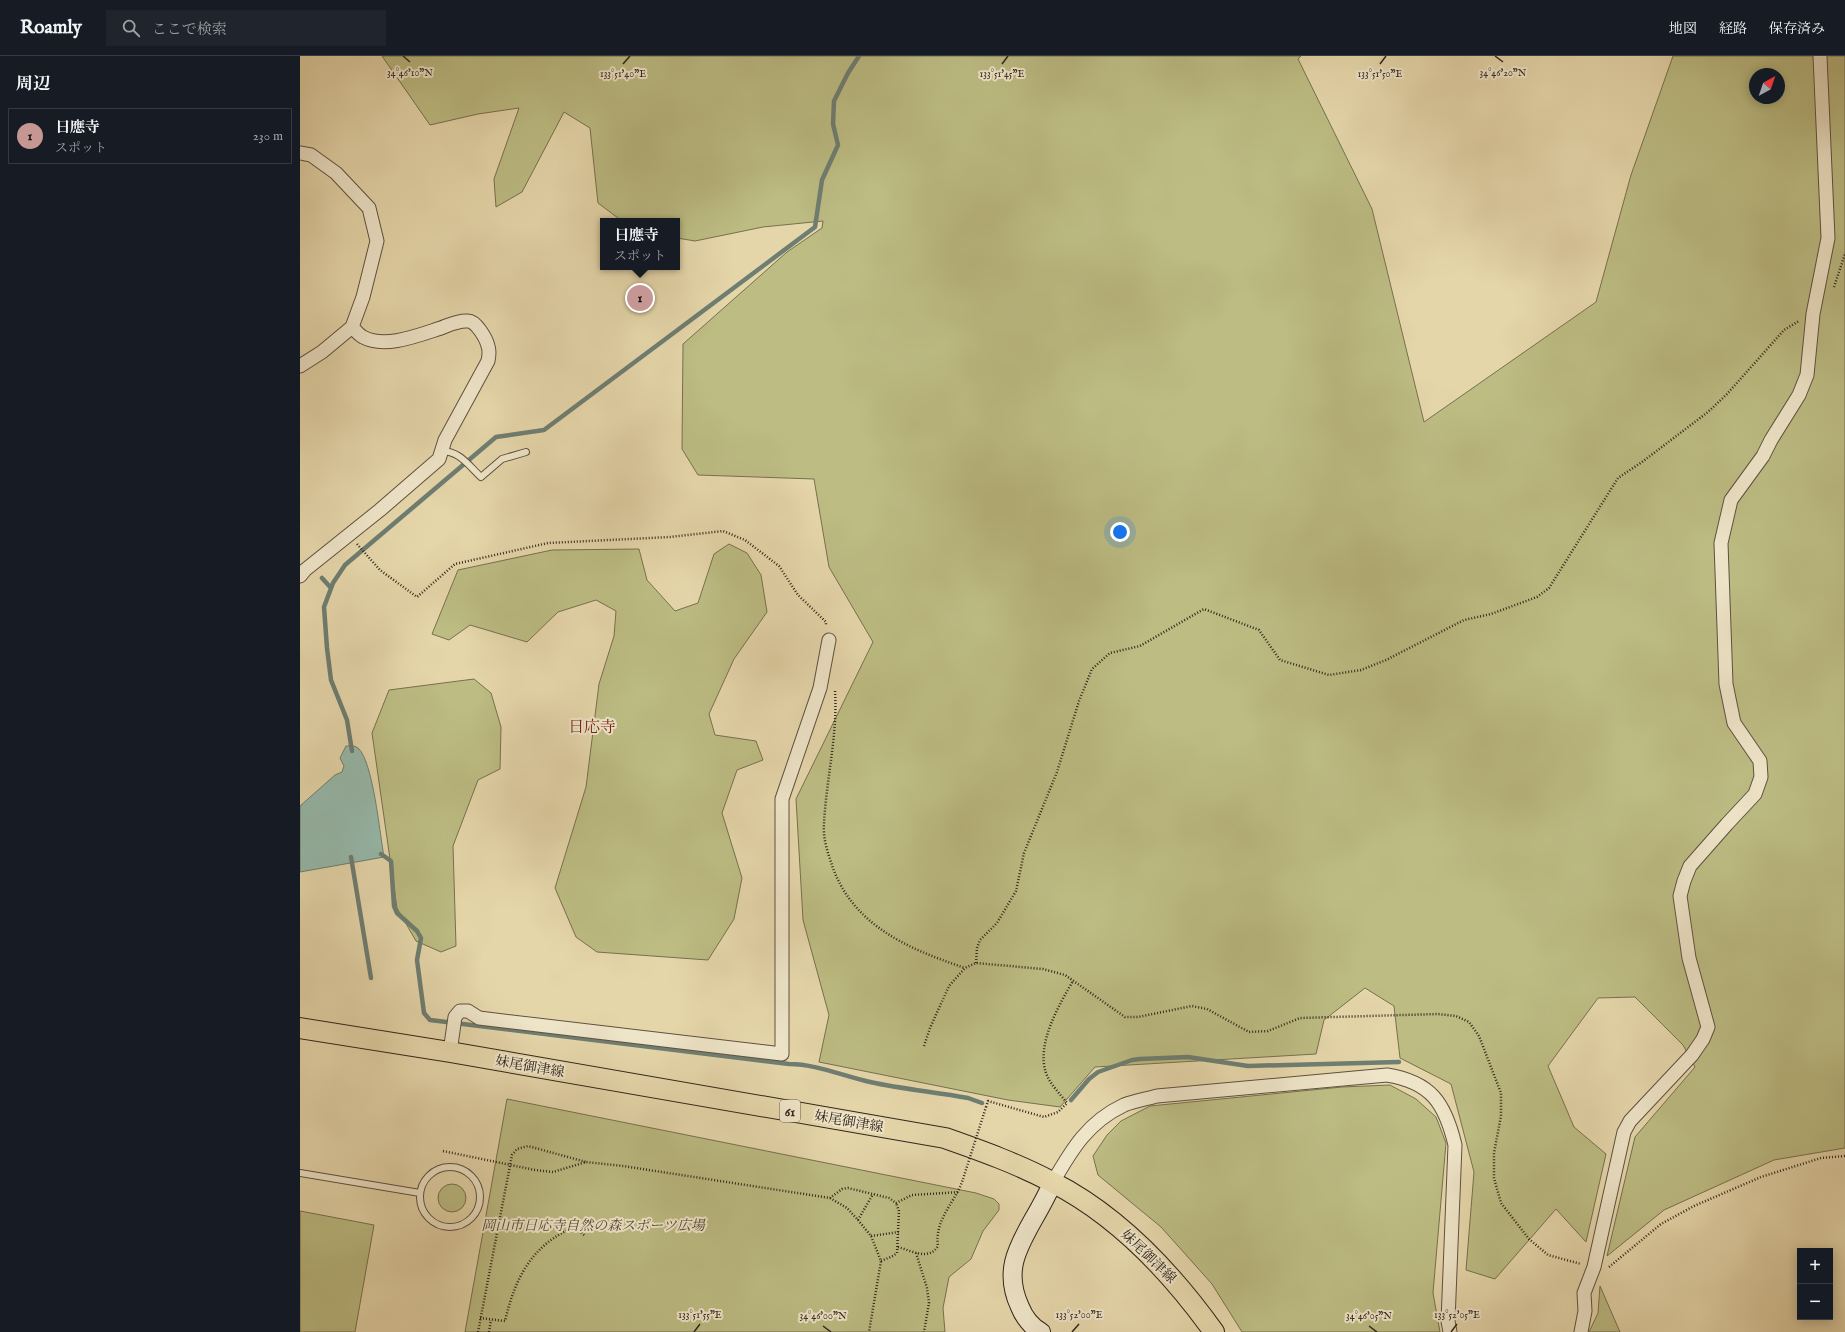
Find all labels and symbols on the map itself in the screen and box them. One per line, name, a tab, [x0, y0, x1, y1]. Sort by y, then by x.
text: 34°46'10"N	[387, 67, 433, 80]
text: 34°46'20"N	[1480, 67, 1527, 80]
text: 133°51'40"E	[600, 68, 646, 81]
text: 133°51'45"E	[980, 68, 1024, 81]
text: 133°51'50"E	[1358, 68, 1402, 81]
north arrow	[1749, 68, 1785, 104]
pin: 1	[627, 283, 653, 313]
your location	[1110, 522, 1130, 542]
district label: 日応寺	[568, 718, 616, 738]
street label: 妹尾御津線	[494, 1052, 566, 1082]
road number: 61	[780, 1100, 800, 1122]
street label: 妹尾御津線	[813, 1107, 885, 1137]
park label: 岡山市日応寺自然の森スポーツ広場	[481, 1217, 707, 1235]
street label: 妹尾御津線	[1117, 1226, 1180, 1288]
text: 133°51'55"E	[678, 1309, 722, 1322]
text: 133°52'00"E	[1055, 1309, 1103, 1322]
text: 133°52'05"E	[1434, 1309, 1480, 1322]
text: 34°46'00"N	[799, 1310, 847, 1323]
text: 34°46'05"N	[1346, 1310, 1392, 1323]

